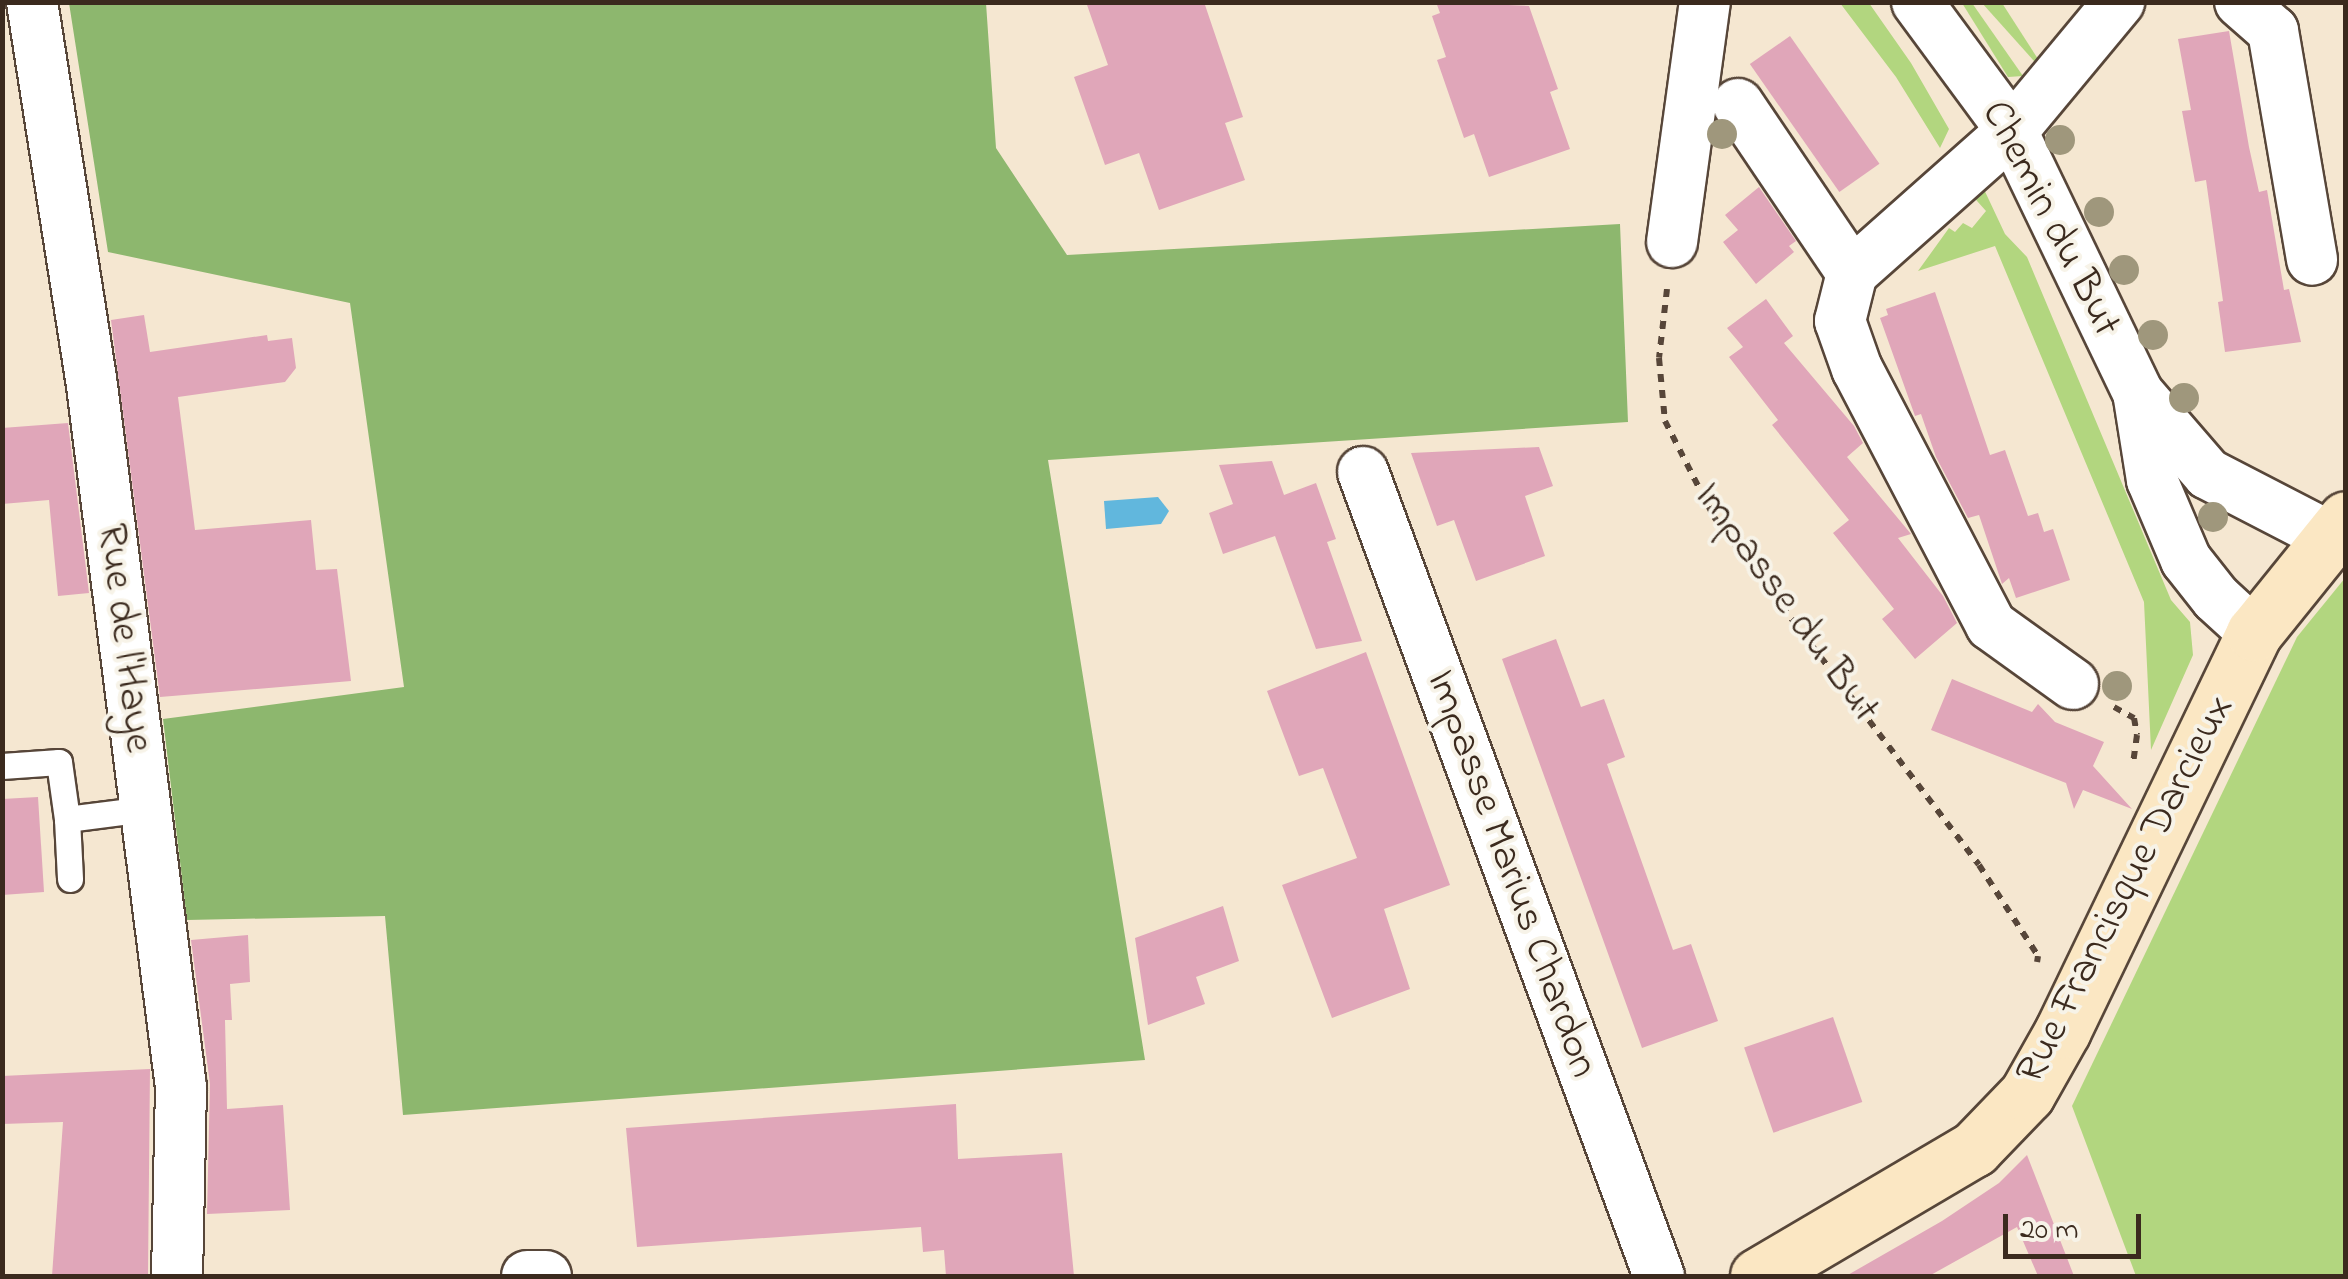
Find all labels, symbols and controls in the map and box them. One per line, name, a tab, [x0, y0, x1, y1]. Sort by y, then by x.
street label: Chemin du But	[1969, 93, 2131, 345]
street label: Impasse du But	[1682, 473, 1890, 733]
street label: Rue de l'Haye	[85, 521, 163, 755]
street label: Impasse Marius Chardon	[1414, 664, 1608, 1084]
street label: Rue Francisque Darcieux	[2006, 687, 2246, 1093]
scale bar	[2008, 1194, 2146, 1256]
text: 20 m	[2020, 1209, 2079, 1253]

